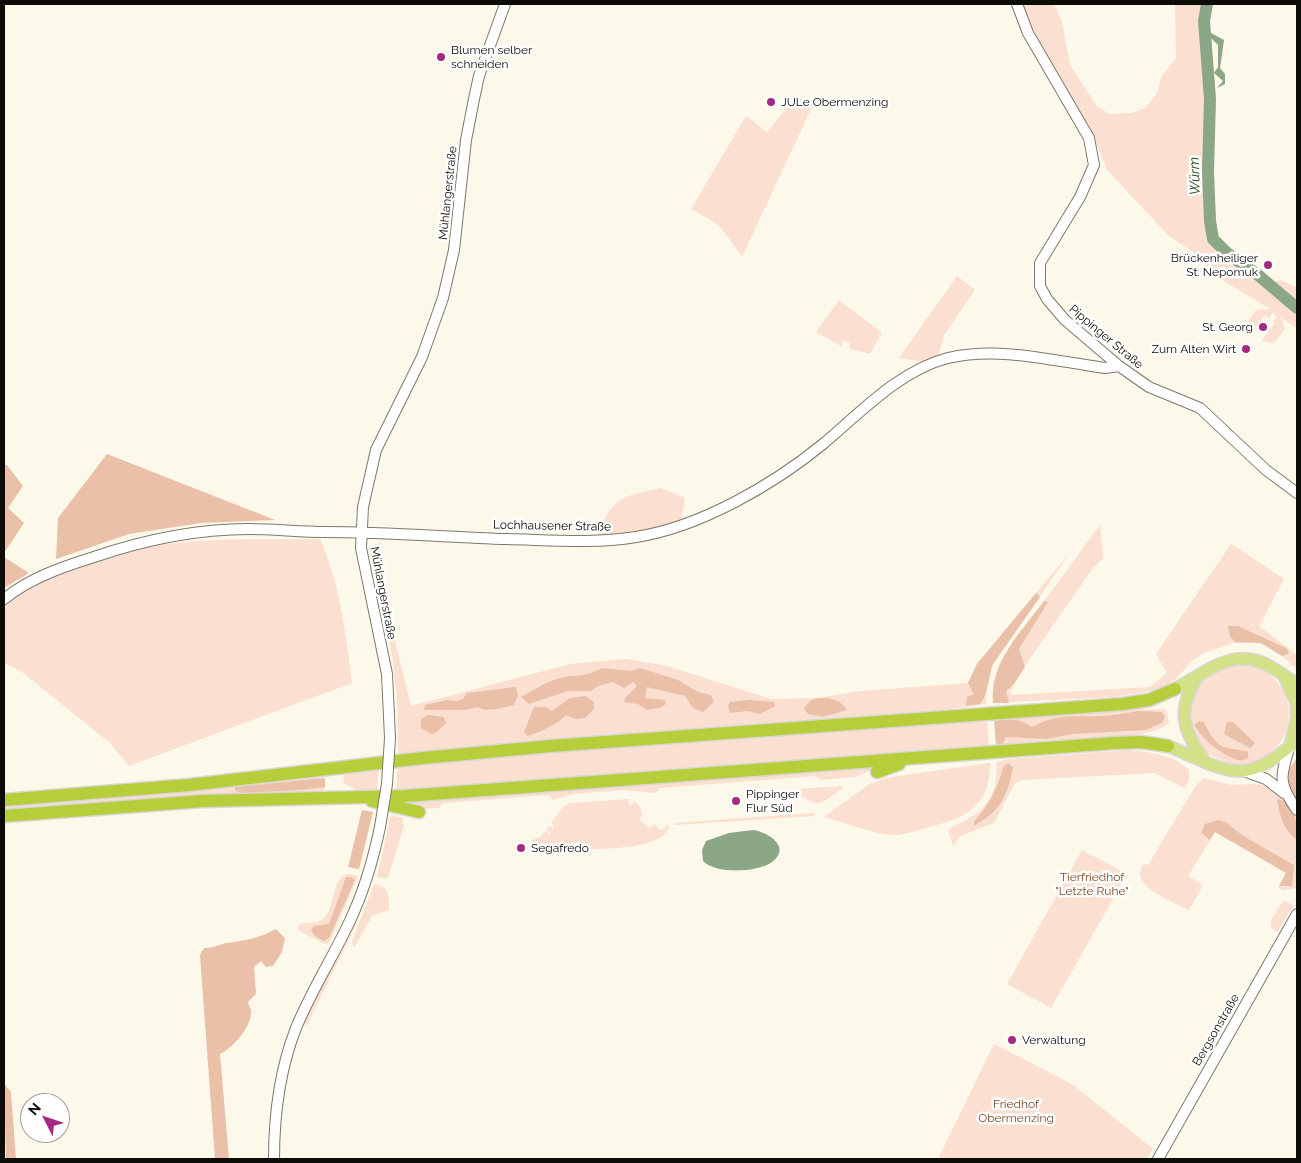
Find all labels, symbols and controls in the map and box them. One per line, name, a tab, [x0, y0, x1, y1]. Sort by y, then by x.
place label: Blumen selber schneiden	[451, 43, 532, 71]
marker: Blumen selber schneiden	[435, 51, 447, 63]
place label: JULe Obermenzing	[781, 95, 888, 109]
marker: JULe Obermenzing	[765, 96, 777, 108]
street label: Mühlangerstraße	[436, 145, 460, 241]
water label: Würm	[1186, 156, 1204, 196]
place label: Brückenheiliger St. Nepomuk	[1171, 251, 1258, 279]
marker: Brückenheiliger St. Nepomuk	[1262, 259, 1274, 271]
street label: Pippinger Straße	[1066, 302, 1146, 372]
place label: St. Georg	[1202, 320, 1253, 334]
marker: St. Georg	[1257, 321, 1269, 333]
place label: Zum Alten Wirt	[1152, 342, 1236, 356]
marker: Zum Alten Wirt	[1240, 343, 1252, 355]
street label: Lochhausener Straße	[493, 518, 611, 534]
street label: Mühlangerstraße	[367, 545, 399, 641]
place label: Pippinger Flur Süd	[746, 787, 799, 815]
marker: Pippinger Flur Süd	[730, 795, 742, 807]
place label: Segafredo	[531, 841, 589, 855]
marker: Segafredo	[515, 842, 527, 854]
park label: Tierfriedhof "Letzte Ruhe"	[1055, 870, 1129, 898]
street label: Bergsonstraße	[1190, 991, 1242, 1069]
place label: Verwaltung	[1022, 1033, 1086, 1047]
marker: Verwaltung	[1006, 1034, 1018, 1046]
north arrow	[20, 1093, 70, 1143]
park label: Friedhof Obermenzing	[978, 1097, 1054, 1125]
text: N	[25, 1100, 44, 1118]

